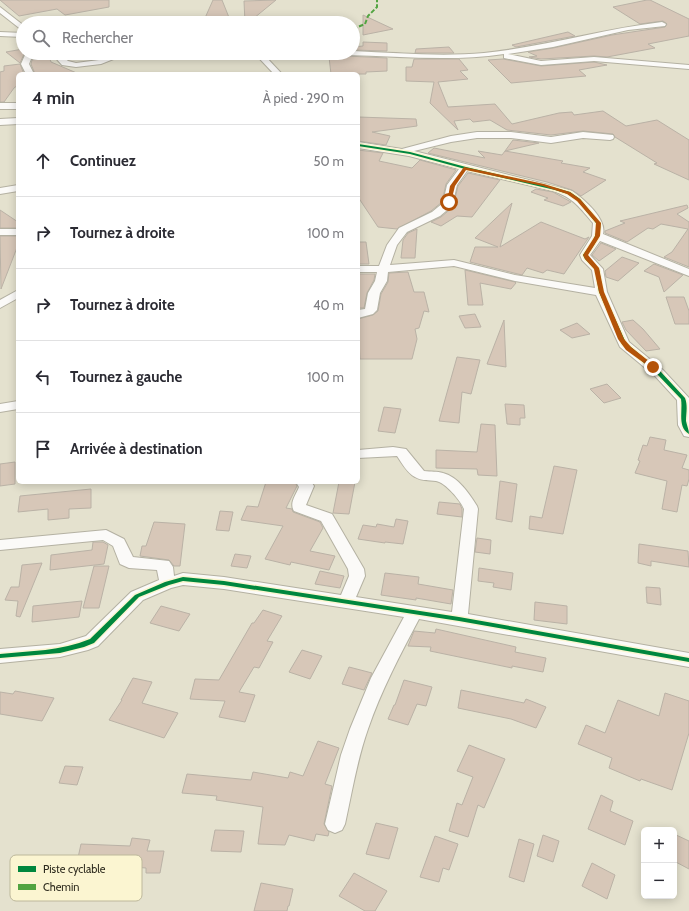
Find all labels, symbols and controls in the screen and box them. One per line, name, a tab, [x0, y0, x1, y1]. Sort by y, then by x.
search box	[16, 16, 360, 60]
icon: search	[30, 27, 52, 49]
text: Rechercher	[62, 29, 133, 47]
text: 4 min	[32, 88, 75, 108]
text: À pied · 290 m	[263, 90, 344, 106]
icon: ahead	[32, 150, 54, 172]
text: Continuez	[70, 152, 136, 170]
text: 50 m	[314, 153, 344, 169]
route start	[440, 193, 458, 211]
icon: right	[32, 222, 54, 244]
text: Tournez à droite	[70, 224, 175, 242]
text: 100 m	[307, 225, 344, 241]
icon: right	[32, 294, 54, 316]
text: Tournez à droite	[70, 296, 175, 314]
text: 40 m	[313, 297, 344, 313]
route end	[644, 358, 662, 376]
icon: left	[32, 366, 54, 388]
text: Tournez à gauche	[70, 368, 182, 386]
text: 100 m	[307, 369, 344, 385]
icon: arrive	[32, 438, 54, 460]
text: Arrivée à destination	[70, 440, 202, 458]
map controls	[641, 827, 677, 899]
button: +	[641, 827, 677, 863]
legend	[10, 855, 142, 901]
text: Piste cyclable	[43, 862, 106, 876]
button: −	[641, 863, 677, 899]
text: Chemin	[43, 880, 80, 894]

